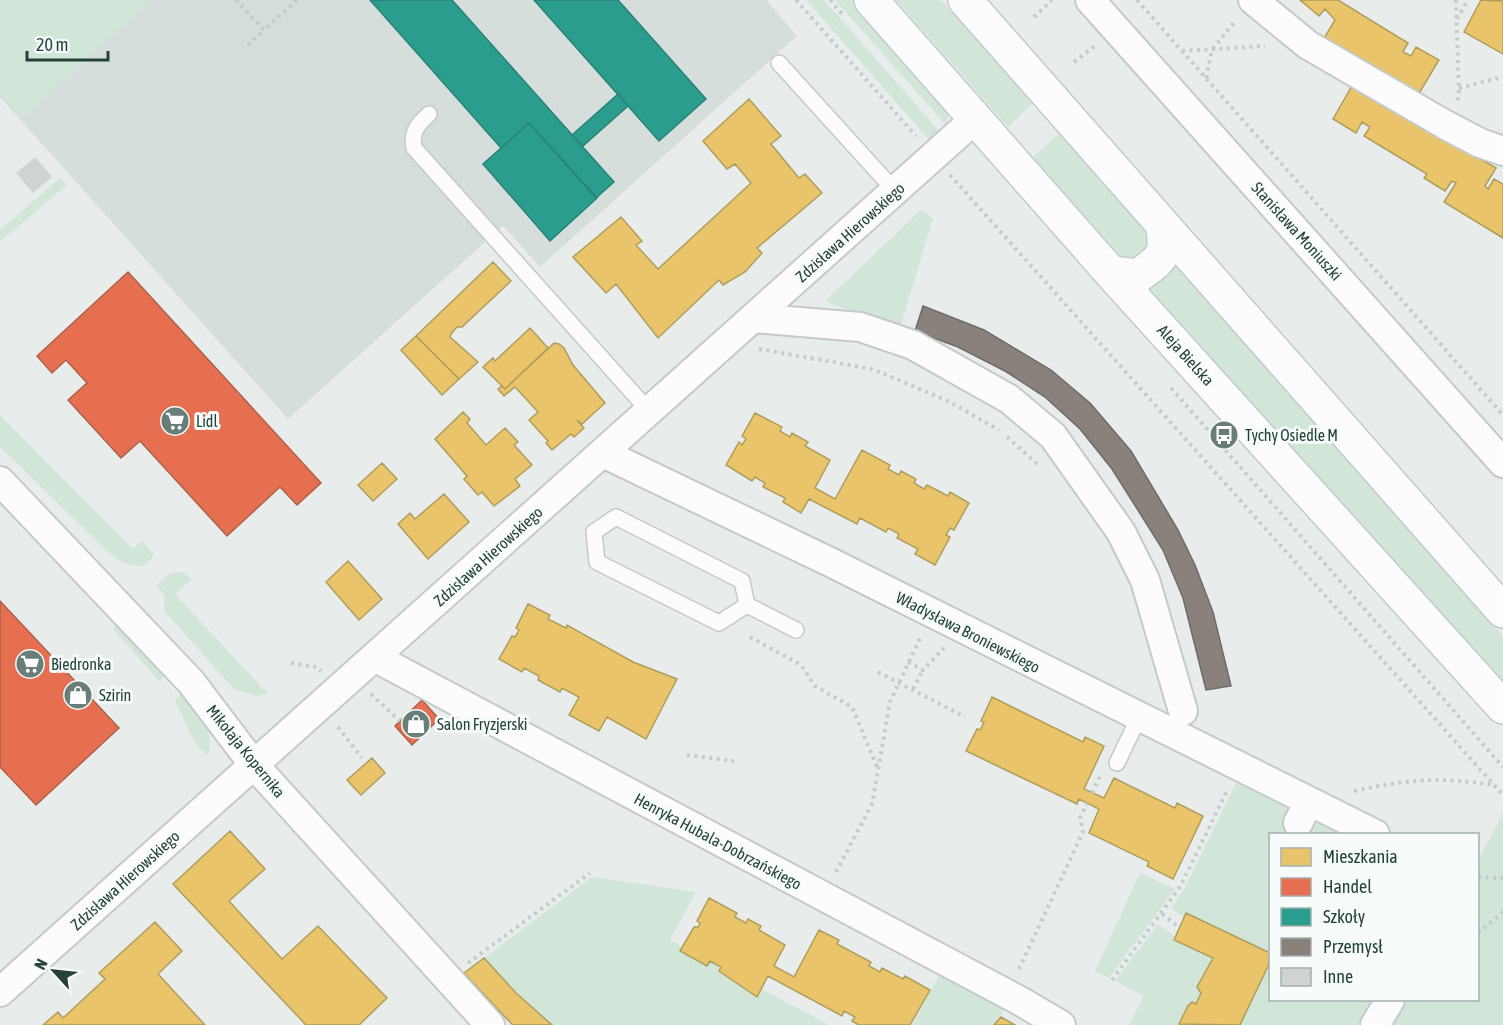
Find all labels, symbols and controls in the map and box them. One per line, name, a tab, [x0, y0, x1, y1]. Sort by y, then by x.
scale bar	[27, 24, 108, 62]
text: 20 m	[36, 34, 68, 55]
street label: Stanisława Moniuszki	[1248, 178, 1346, 284]
street label: Zdzisława Hierowskiego	[792, 179, 909, 286]
street label: Aleja Bielska	[1153, 321, 1218, 390]
supermarket icon: Lidl	[159, 405, 191, 437]
place label: Lidl	[196, 412, 218, 430]
bus stop icon: Tychy Osiedle M	[1208, 419, 1240, 451]
place label: Tychy Osiedle M	[1245, 426, 1338, 445]
street label: Zdzisława Hierowskiego	[430, 503, 547, 610]
street label: Władysława Broniewskiego	[893, 588, 1043, 677]
supermarket icon: Biedronka	[14, 648, 46, 680]
place label: Biedronka	[51, 655, 112, 673]
shop icon: Szirin	[62, 679, 94, 711]
place label: Szirin	[99, 686, 131, 704]
street label: Mikołaja Kopernika	[202, 701, 289, 802]
shop icon: Salon Fryzjerski	[400, 708, 432, 740]
place label: Salon Fryzjerski	[437, 715, 527, 734]
street label: Henryka Hubala-Dobrzańskiego	[631, 789, 805, 894]
street label: Zdzisława Hierowskiego	[67, 827, 184, 934]
legend	[1269, 833, 1479, 1001]
text: Mieszkania	[1323, 846, 1398, 867]
text: Handel	[1323, 876, 1372, 897]
text: Szkoły	[1323, 906, 1365, 927]
text: Przemysł	[1323, 936, 1383, 957]
north arrow	[24, 941, 84, 1001]
text: N	[30, 956, 51, 972]
text: Inne	[1323, 966, 1353, 987]

